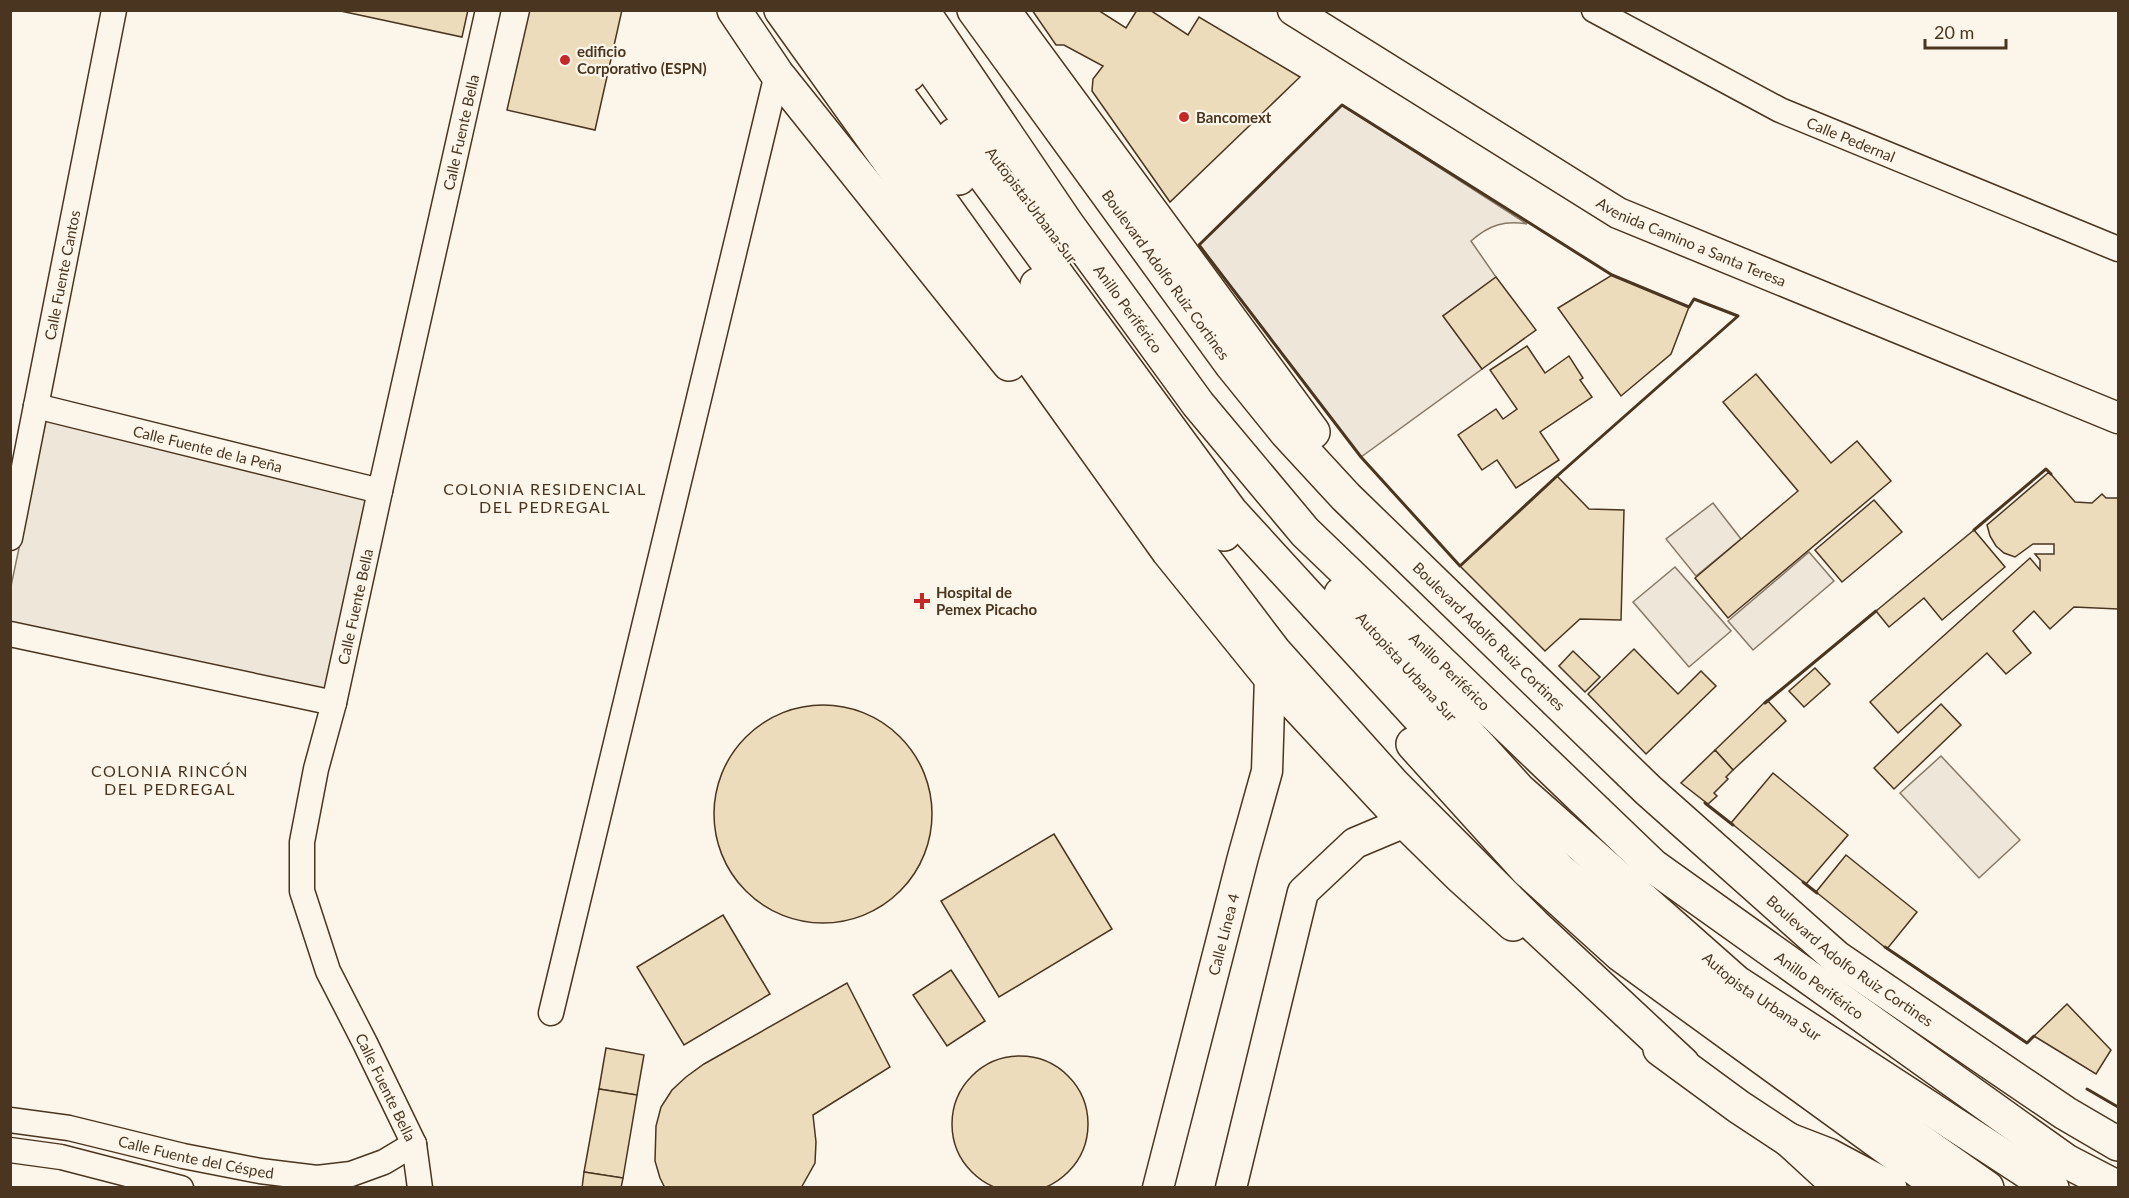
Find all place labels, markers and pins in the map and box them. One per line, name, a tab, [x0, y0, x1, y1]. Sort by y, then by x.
place label: edificio Corporativo (ESPN)	[577, 42, 707, 77]
marker: edificio Corporativo (ESPN)	[558, 53, 572, 67]
place label: Bancomext	[1196, 108, 1272, 126]
marker: Bancomext	[1177, 110, 1191, 124]
place label: Hospital de Pemex Picacho	[936, 583, 1037, 618]
marker: Hospital de Pemex Picacho	[913, 592, 931, 610]

